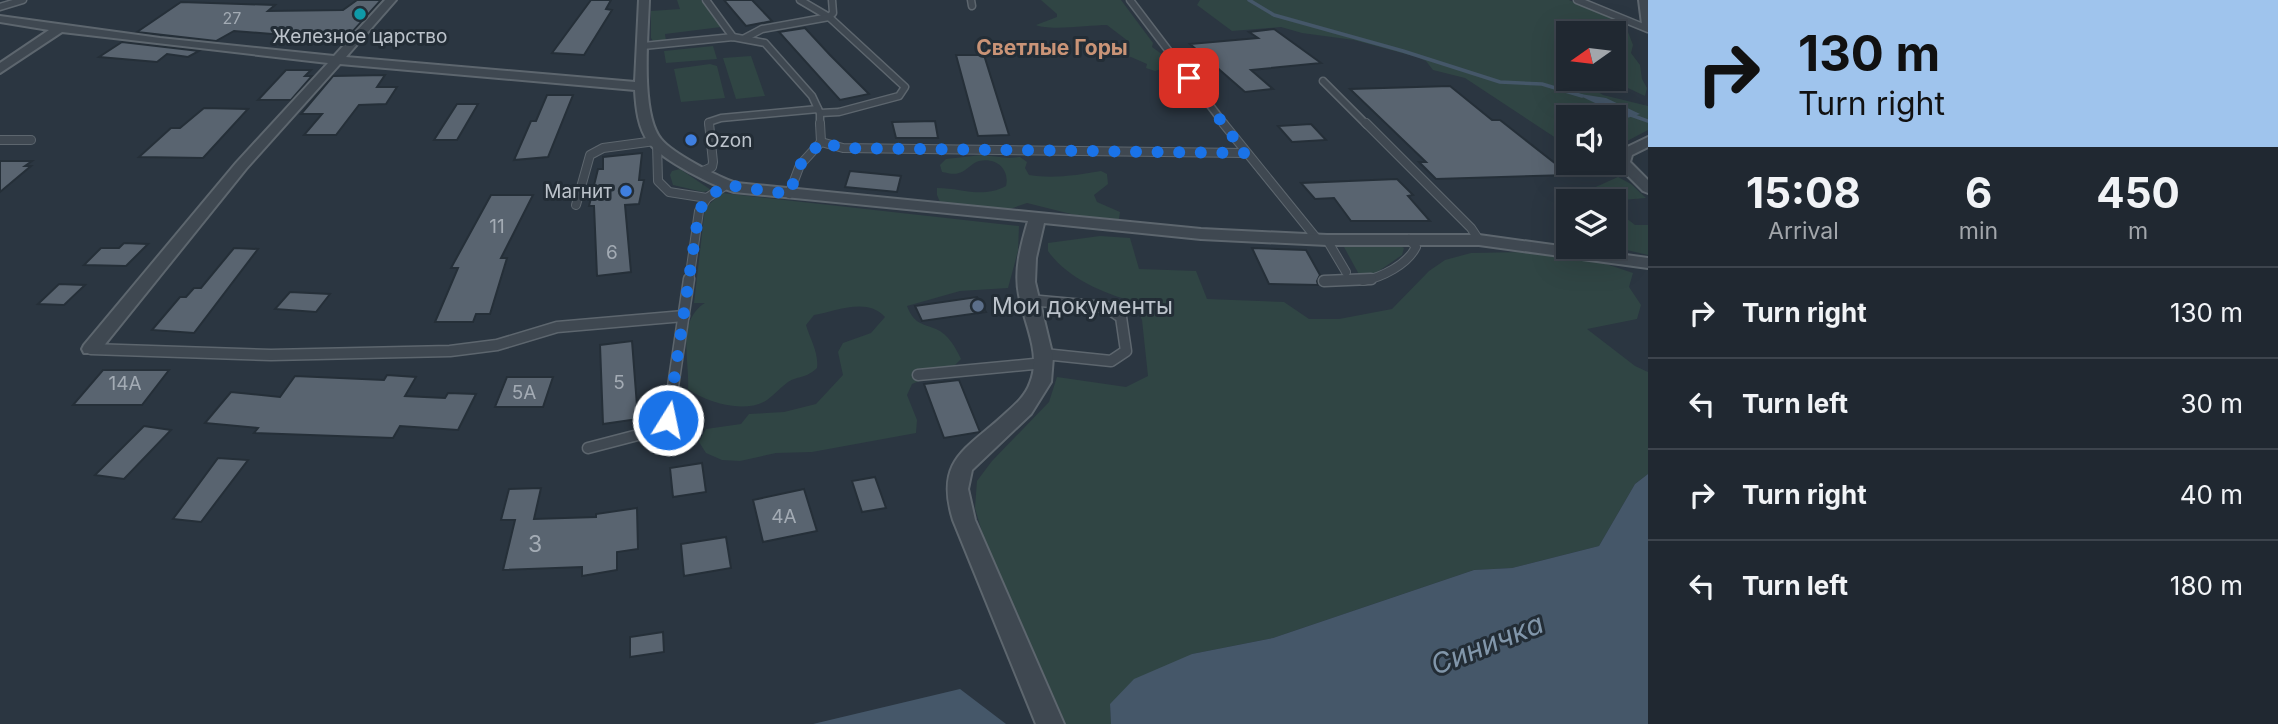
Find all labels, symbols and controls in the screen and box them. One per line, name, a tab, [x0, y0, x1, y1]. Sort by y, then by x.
marker: Железное царство	[352, 6, 368, 22]
house number: 27	[223, 8, 241, 28]
north arrow	[1556, 21, 1626, 91]
map controls	[1556, 21, 1626, 259]
text: 130 m	[1798, 24, 1940, 83]
place label: Железное царство	[273, 25, 448, 48]
icon: right	[1683, 28, 1774, 119]
district label: Светлые Горы	[976, 35, 1128, 60]
pin	[1159, 48, 1219, 108]
icon: arrive	[1170, 59, 1208, 97]
text: Turn right	[1798, 84, 1945, 123]
button: sound	[1556, 105, 1626, 175]
place label: Ozon	[705, 129, 752, 152]
marker: Ozon	[683, 132, 699, 148]
text: 15:08	[1746, 167, 1861, 218]
text: 6	[1965, 167, 1992, 218]
text: 450	[2096, 167, 2180, 218]
place label: Магнит	[544, 180, 612, 203]
marker: Магнит	[618, 183, 634, 199]
button: layers	[1556, 189, 1626, 259]
house number: 11	[489, 215, 505, 238]
text: Arrival	[1768, 217, 1839, 245]
text: min	[1959, 217, 1998, 245]
text: m	[2128, 217, 2148, 245]
house number: 6	[606, 241, 618, 264]
place label: Мои документы	[992, 292, 1173, 320]
icon: right	[1683, 294, 1721, 332]
text: Turn right	[1742, 297, 1867, 328]
text: 130 m	[2170, 297, 2243, 328]
marker: Мои документы	[970, 298, 986, 314]
house number: 5	[613, 371, 625, 394]
house number: 14А	[108, 372, 142, 395]
house number: 5А	[512, 381, 536, 404]
position arrow	[631, 383, 705, 457]
icon: left	[1683, 385, 1721, 423]
text: Turn left	[1742, 388, 1848, 419]
text: 30 m	[2180, 388, 2243, 419]
icon: right	[1683, 476, 1721, 514]
text: Turn right	[1742, 479, 1867, 510]
text: 40 m	[2180, 479, 2243, 510]
house number: 4А	[771, 505, 797, 528]
house number: 3	[528, 530, 542, 558]
icon: left	[1683, 567, 1721, 605]
text: Turn left	[1742, 570, 1848, 601]
text: 180 m	[2170, 570, 2243, 601]
water label: Синичка	[1426, 606, 1548, 682]

